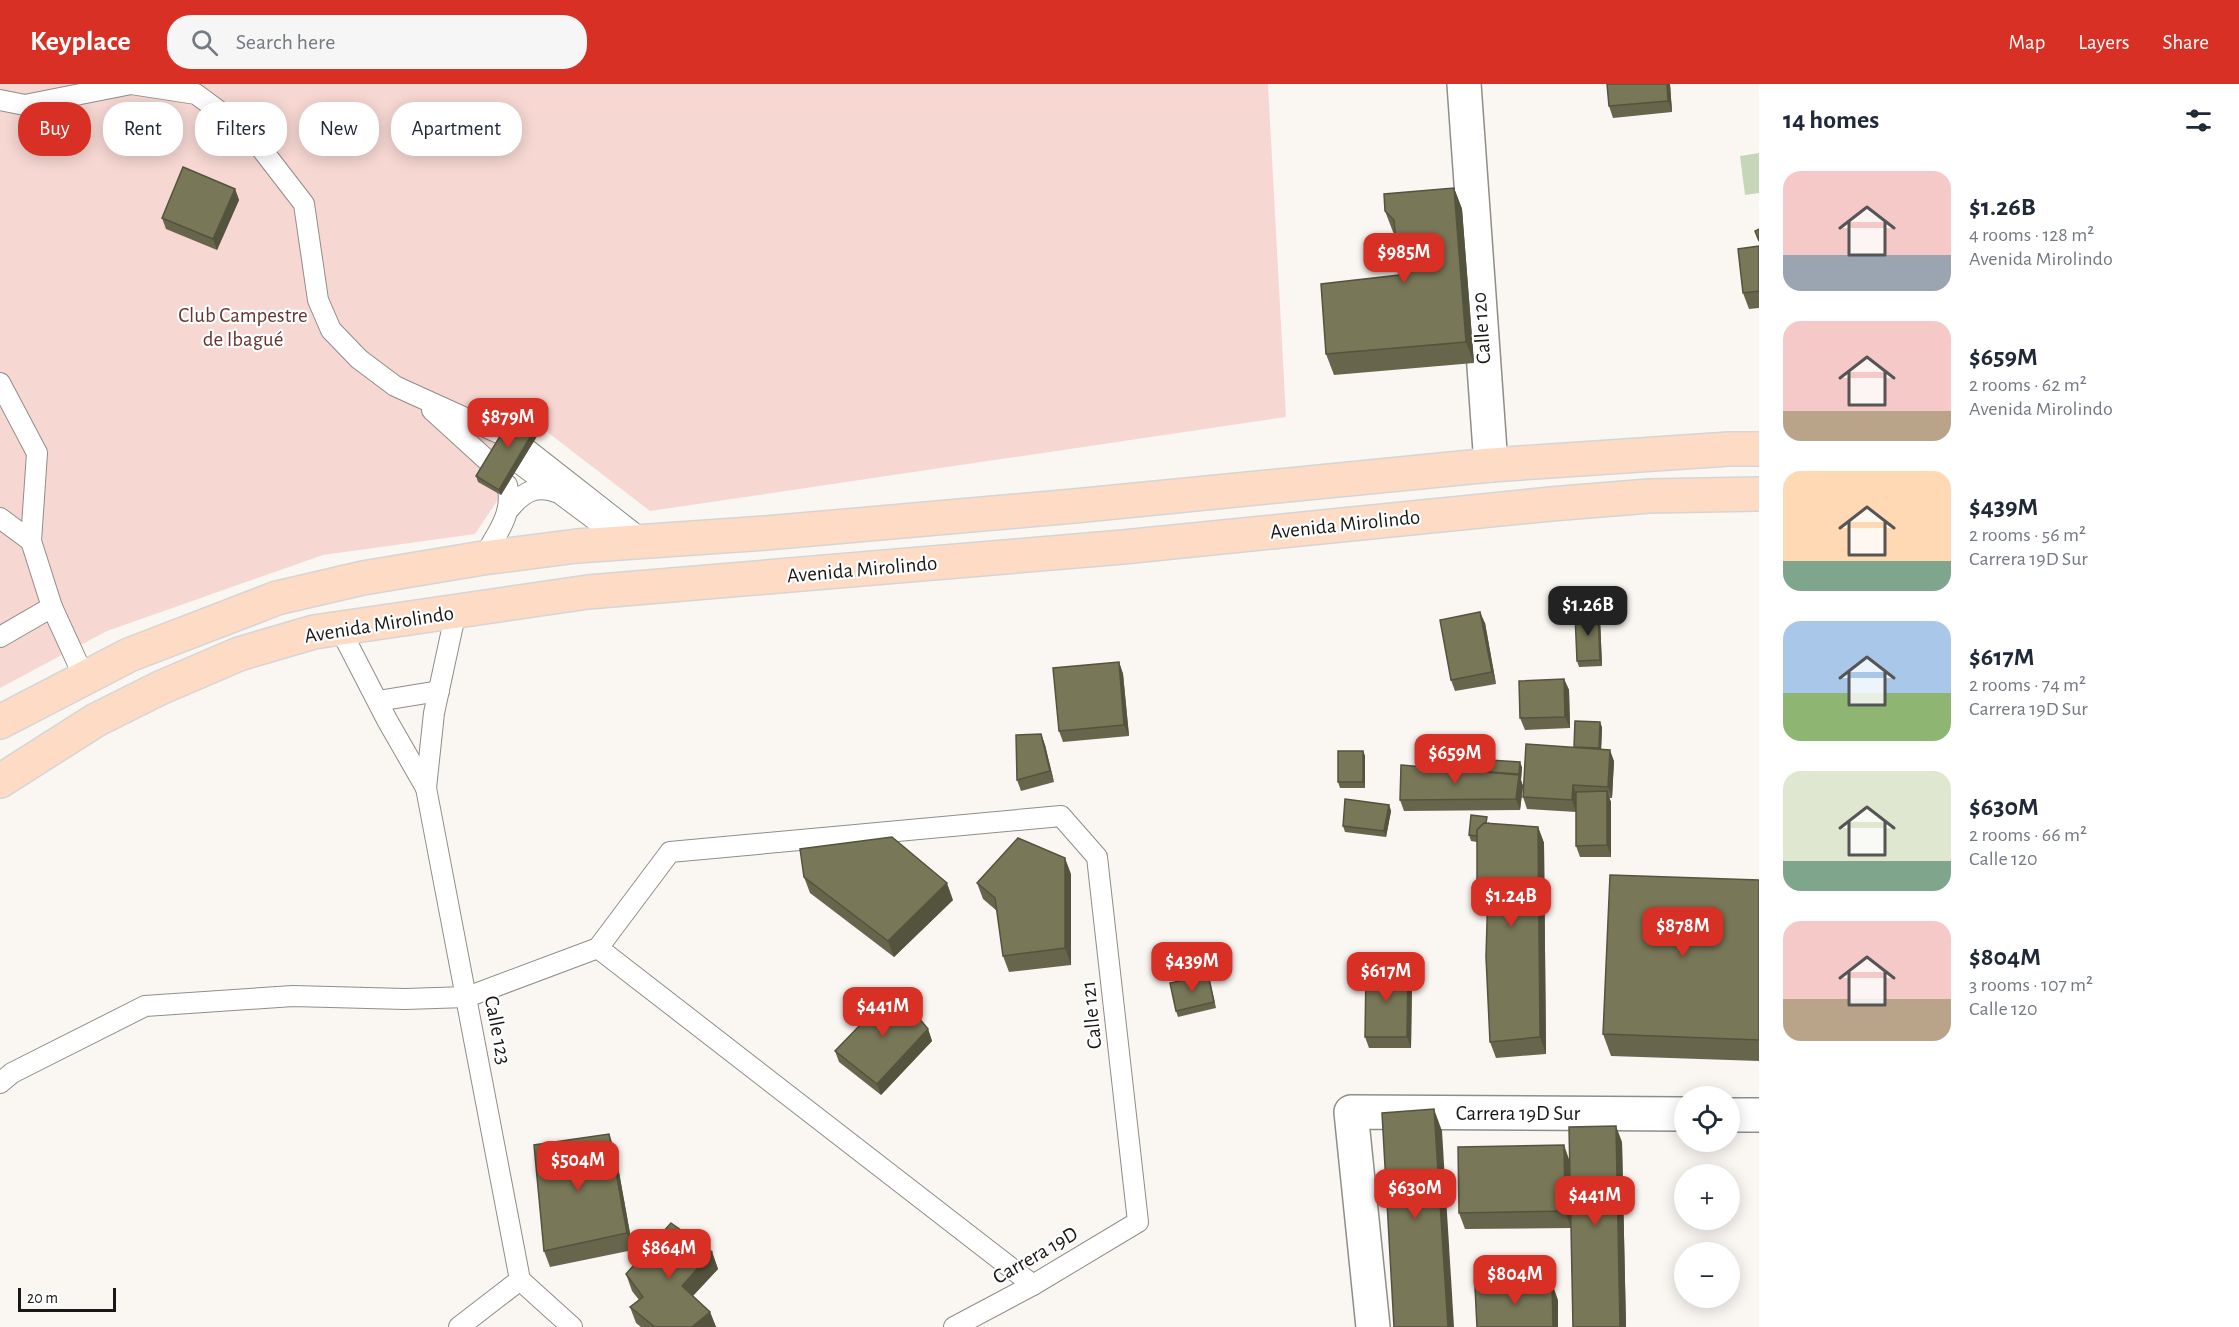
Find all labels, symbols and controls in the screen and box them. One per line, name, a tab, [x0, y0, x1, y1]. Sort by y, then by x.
search box	[167, 15, 587, 69]
icon: search	[188, 26, 221, 59]
text: Keyplace	[30, 28, 131, 56]
text: Search here	[236, 31, 335, 53]
text: Map	[2009, 32, 2045, 53]
text: Layers	[2078, 32, 2129, 53]
text: Share	[2162, 32, 2209, 53]
chip: Buy	[18, 102, 91, 156]
chip: Rent	[103, 102, 183, 156]
chip: Filters	[195, 102, 287, 156]
chip: New	[299, 102, 379, 156]
chip: Apartment	[391, 102, 522, 156]
icon: filters	[2182, 104, 2215, 137]
text: 14 homes	[1783, 107, 1879, 133]
text: $1.26B	[1969, 194, 2036, 220]
icon: home	[1831, 195, 1903, 267]
text: 4 rooms · 128 m²	[1969, 225, 2094, 245]
pin: $985M	[1362, 233, 1446, 284]
text: $985M	[1377, 242, 1431, 262]
text: Avenida Mirolindo	[1969, 249, 2113, 269]
street label: Calle 120	[1469, 291, 1494, 365]
park label: Club Campestre de Ibagué	[178, 305, 308, 350]
text: $659M	[1969, 344, 2038, 370]
icon: home	[1831, 345, 1903, 417]
text: 2 rooms · 62 m²	[1969, 375, 2087, 395]
pin: $879M	[466, 398, 550, 449]
text: Avenida Mirolindo	[1969, 399, 2113, 419]
text: $879M	[481, 407, 535, 427]
text: $439M	[1969, 494, 2038, 520]
icon: home	[1831, 495, 1903, 567]
street label: Avenida Mirolindo	[1269, 506, 1421, 543]
text: 2 rooms · 56 m²	[1969, 525, 2086, 545]
text: Carrera 19D Sur	[1969, 549, 2088, 569]
street label: Avenida Mirolindo	[786, 552, 938, 587]
pin: $1.26B	[1539, 586, 1637, 637]
text: $1.26B	[1562, 595, 1614, 615]
street label: Avenida Mirolindo	[303, 602, 455, 647]
text: $617M	[1969, 644, 2035, 670]
icon: home	[1831, 645, 1903, 717]
text: 2 rooms · 74 m²	[1969, 675, 2086, 695]
text: Carrera 19D Sur	[1969, 699, 2088, 719]
pin: $659M	[1413, 734, 1497, 785]
text: $659M	[1429, 743, 1481, 763]
text: $630M	[1969, 794, 2039, 820]
icon: home	[1831, 795, 1903, 867]
text: 2 rooms · 66 m²	[1969, 825, 2087, 845]
text: Calle 120	[1969, 849, 2038, 869]
pin: $1.24B	[1462, 877, 1560, 928]
text: $1.24B	[1485, 886, 1537, 906]
pin: $878M	[1641, 907, 1725, 958]
text: $878M	[1656, 916, 1710, 936]
pin: $439M	[1150, 942, 1234, 993]
text: $804M	[1969, 944, 2041, 970]
icon: home	[1831, 945, 1903, 1017]
text: $439M	[1165, 951, 1219, 971]
pin: $617M	[1344, 952, 1428, 1003]
text: $617M	[1361, 961, 1411, 981]
text: 3 rooms · 107 m²	[1969, 975, 2093, 995]
street label: Calle 121	[1077, 980, 1106, 1050]
pin: $441M	[841, 987, 925, 1038]
street label: Calle 123	[481, 994, 514, 1066]
text: $441M	[857, 996, 909, 1016]
text: Calle 120	[1969, 999, 2038, 1019]
map controls	[1674, 1086, 1740, 1308]
button: locate	[1674, 1086, 1740, 1152]
street label: Carrera 19D Sur	[1456, 1103, 1581, 1124]
pin: $504M	[536, 1141, 620, 1192]
text: $504M	[551, 1150, 605, 1170]
button: +	[1674, 1164, 1740, 1230]
pin: $630M	[1373, 1169, 1457, 1220]
pin: $441M	[1553, 1176, 1637, 1227]
text: $630M	[1388, 1178, 1442, 1198]
text: $441M	[1569, 1185, 1621, 1205]
street label: Carrera 19D	[989, 1223, 1081, 1288]
pin: $864M	[627, 1229, 711, 1280]
text: $864M	[642, 1238, 696, 1258]
button: −	[1674, 1242, 1740, 1308]
pin: $804M	[1473, 1255, 1557, 1306]
text: $804M	[1487, 1264, 1543, 1284]
scale bar	[18, 1285, 116, 1312]
text: 20 m	[27, 1290, 58, 1306]

